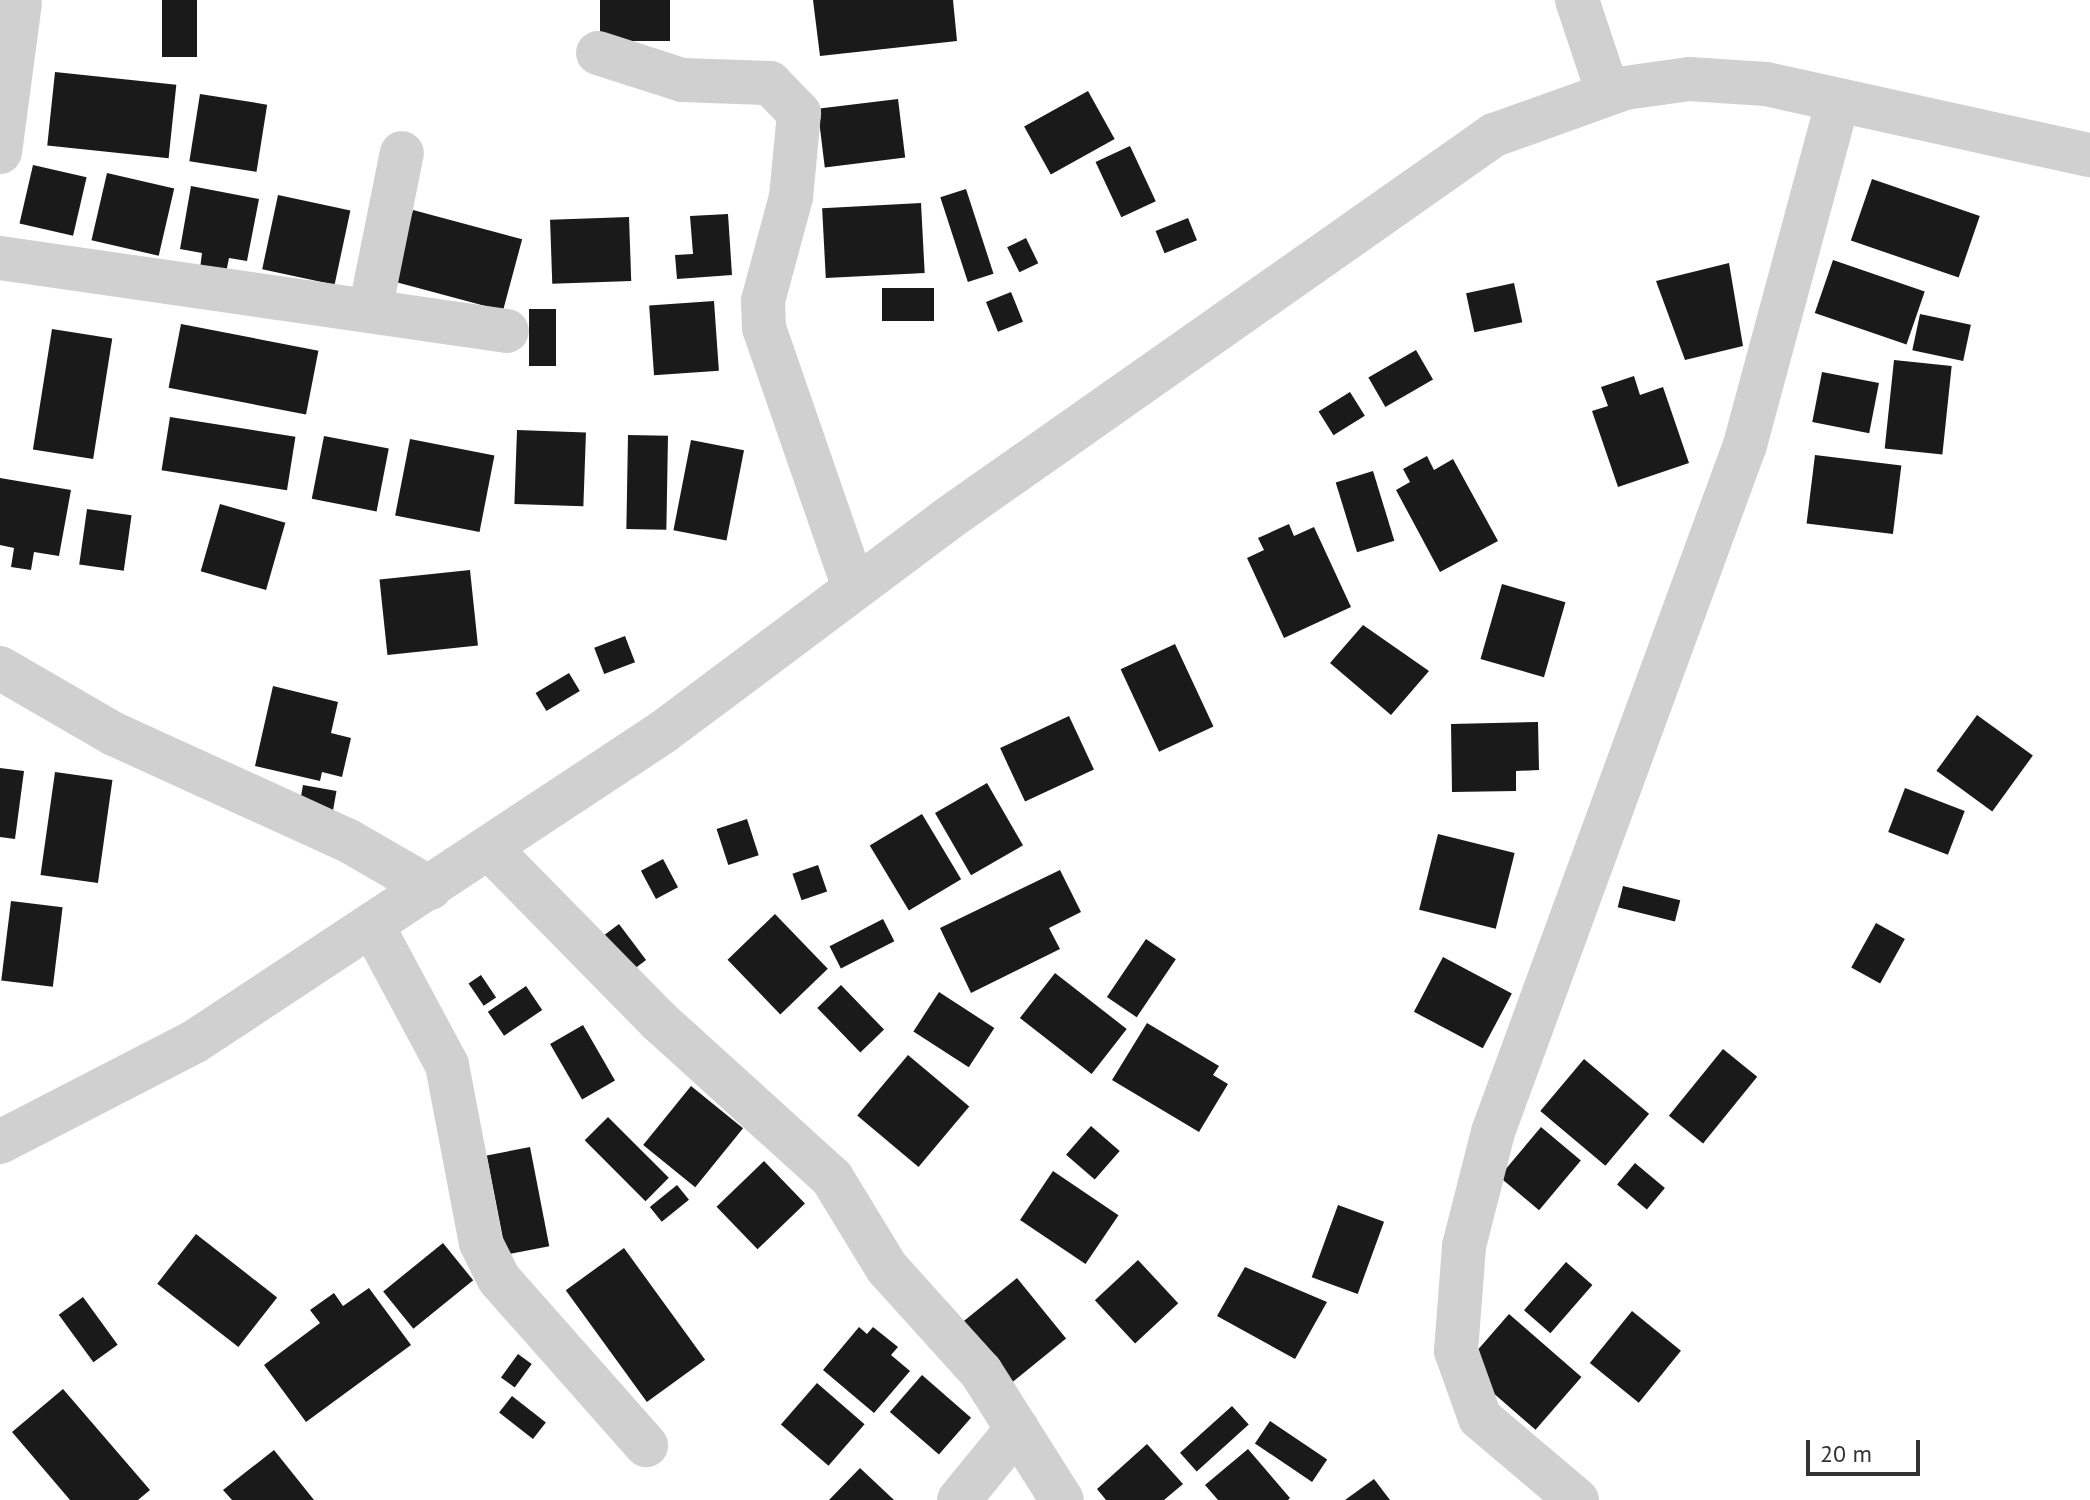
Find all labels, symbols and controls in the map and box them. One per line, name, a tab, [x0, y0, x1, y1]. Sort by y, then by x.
scale bar	[1810, 1424, 1924, 1474]
text: 20 m	[1820, 1438, 1872, 1469]

